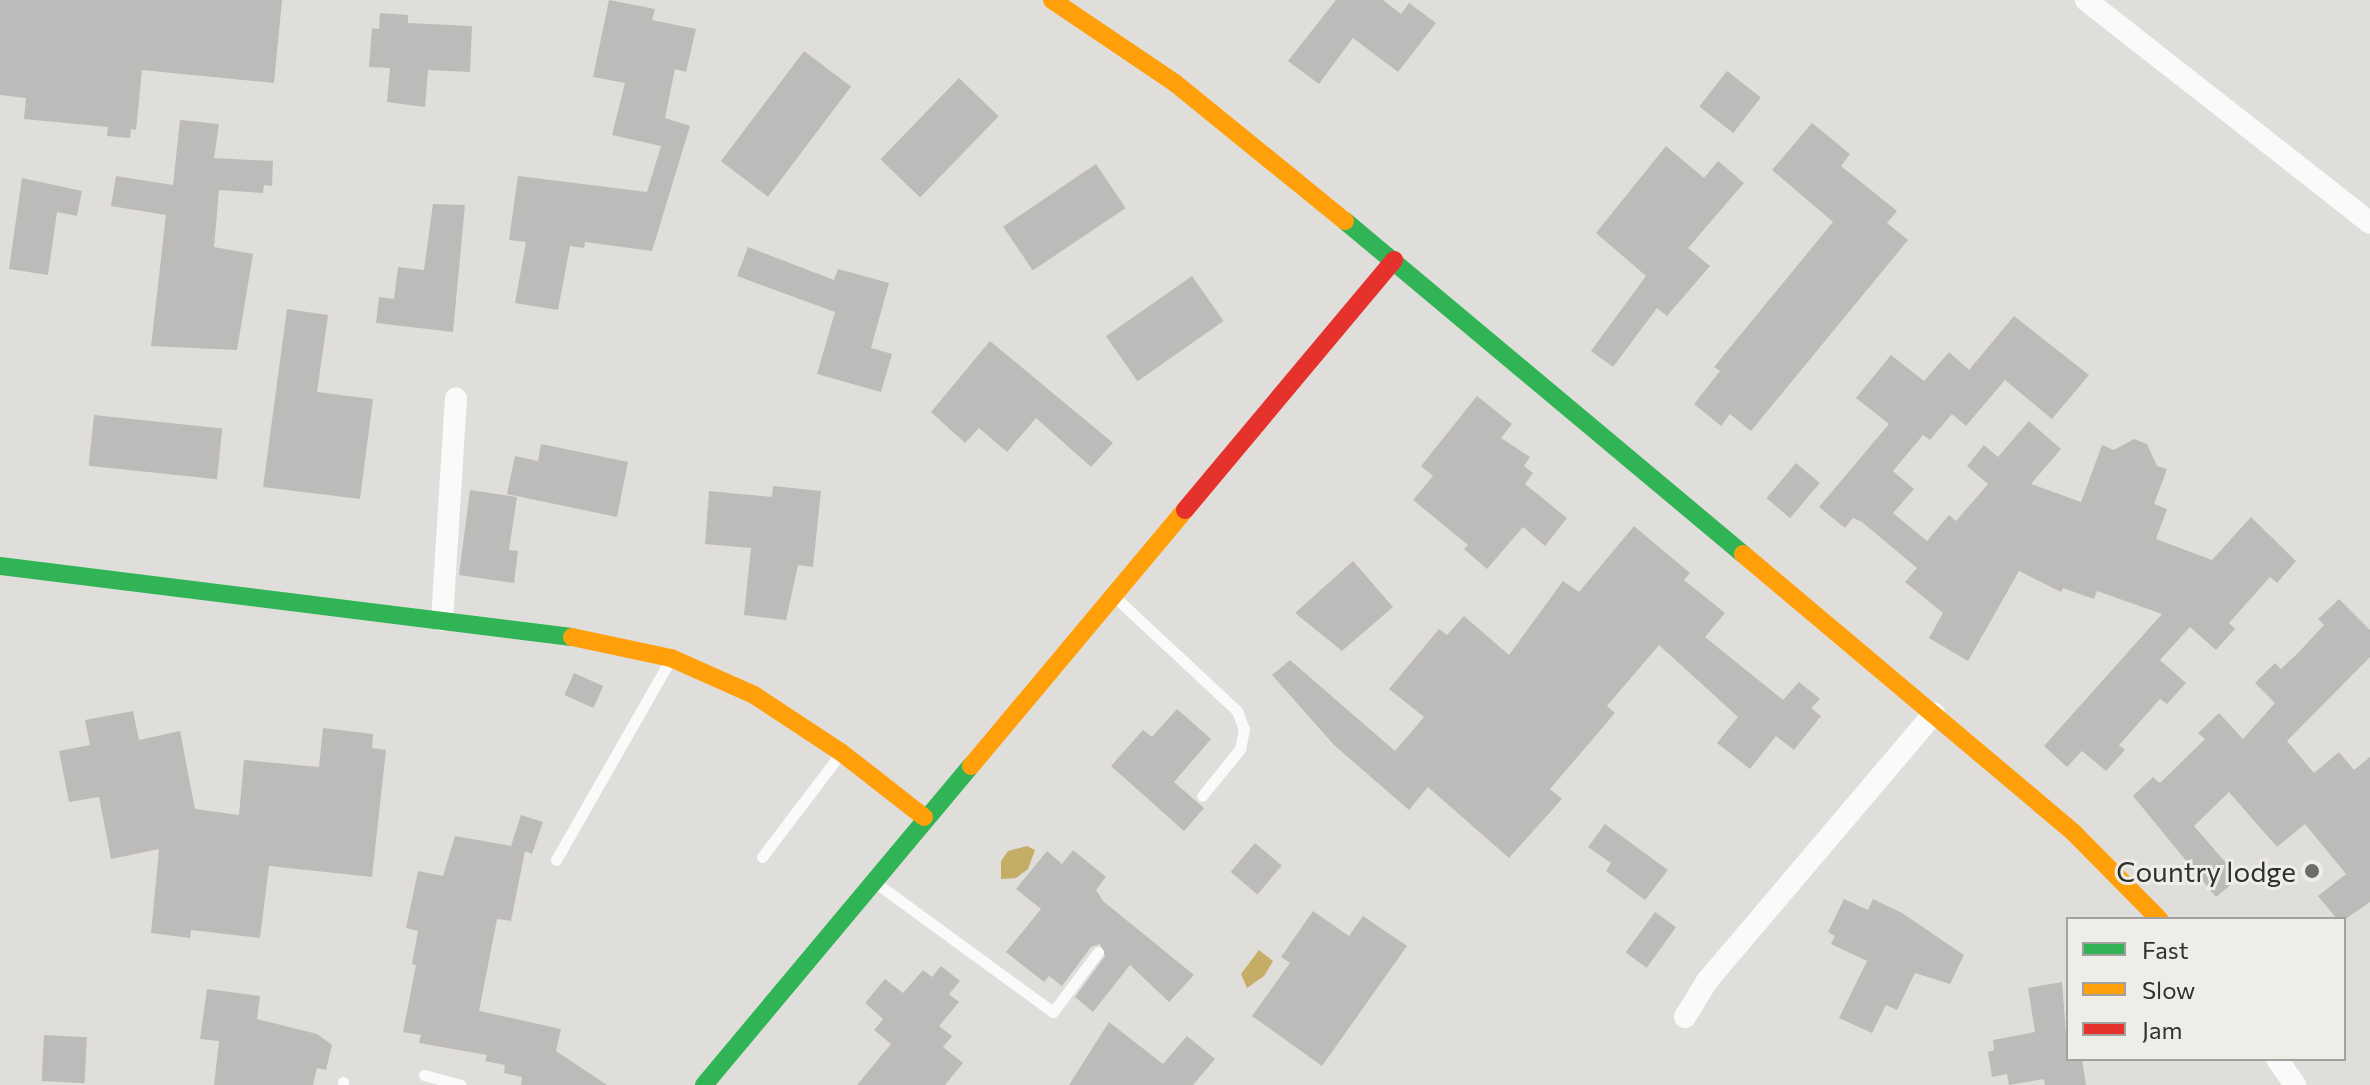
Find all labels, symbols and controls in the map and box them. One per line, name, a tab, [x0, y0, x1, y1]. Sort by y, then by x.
place label: Country lodge	[2116, 854, 2296, 888]
marker: Country lodge	[2303, 862, 2321, 880]
legend	[2066, 917, 2346, 1061]
text: Fast	[2142, 935, 2189, 964]
text: Slow	[2142, 975, 2195, 1004]
text: Jam	[2142, 1015, 2182, 1044]

